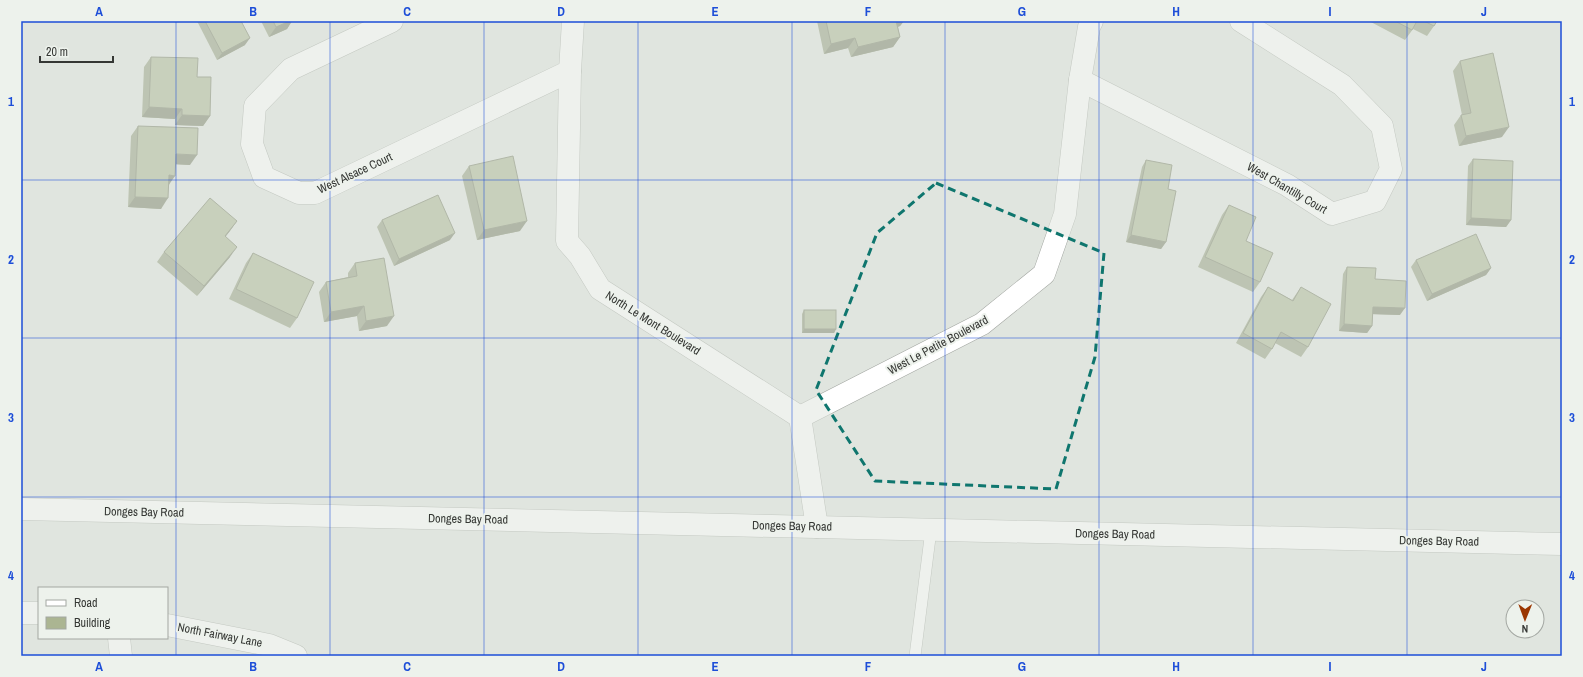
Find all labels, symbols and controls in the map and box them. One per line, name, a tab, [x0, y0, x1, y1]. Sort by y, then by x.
text: A	[95, 3, 103, 20]
text: B	[249, 3, 257, 20]
text: C	[403, 3, 411, 20]
text: D	[557, 3, 565, 20]
text: E	[711, 3, 719, 20]
text: F	[865, 3, 872, 20]
text: G	[1018, 3, 1026, 20]
text: H	[1172, 3, 1180, 20]
text: I	[1329, 3, 1332, 20]
text: J	[1481, 3, 1487, 20]
scale bar	[40, 38, 113, 64]
text: 20 m	[46, 44, 68, 60]
text: 1	[8, 93, 14, 110]
text: 1	[1569, 93, 1575, 110]
street label: West Alsace Court	[315, 149, 395, 197]
street label: West Chantilly Court	[1244, 159, 1330, 218]
text: 2	[8, 251, 14, 268]
text: 2	[1569, 251, 1575, 268]
street label: North Le Mont Boulevard	[602, 287, 704, 359]
street label: West Le Petite Boulevard	[885, 312, 991, 378]
text: 3	[8, 409, 14, 426]
text: 3	[1569, 409, 1575, 426]
street label: Donges Bay Road	[104, 503, 184, 521]
street label: Donges Bay Road	[428, 510, 508, 528]
street label: Donges Bay Road	[752, 517, 832, 535]
street label: Donges Bay Road	[1075, 525, 1155, 543]
street label: Donges Bay Road	[1399, 532, 1479, 550]
text: 4	[8, 567, 14, 584]
text: 4	[1569, 567, 1575, 584]
legend	[38, 587, 168, 639]
text: Road	[74, 595, 98, 611]
north arrow	[1505, 599, 1545, 639]
text: Building	[74, 615, 111, 631]
street label: North Fairway Lane	[176, 619, 264, 651]
text: N	[1521, 622, 1528, 636]
text: A	[95, 658, 103, 675]
text: B	[249, 658, 257, 675]
text: C	[403, 658, 411, 675]
text: D	[557, 658, 565, 675]
text: E	[711, 658, 719, 675]
text: F	[865, 658, 872, 675]
text: G	[1018, 658, 1026, 675]
text: H	[1172, 658, 1180, 675]
text: I	[1329, 658, 1332, 675]
text: J	[1481, 658, 1487, 675]

